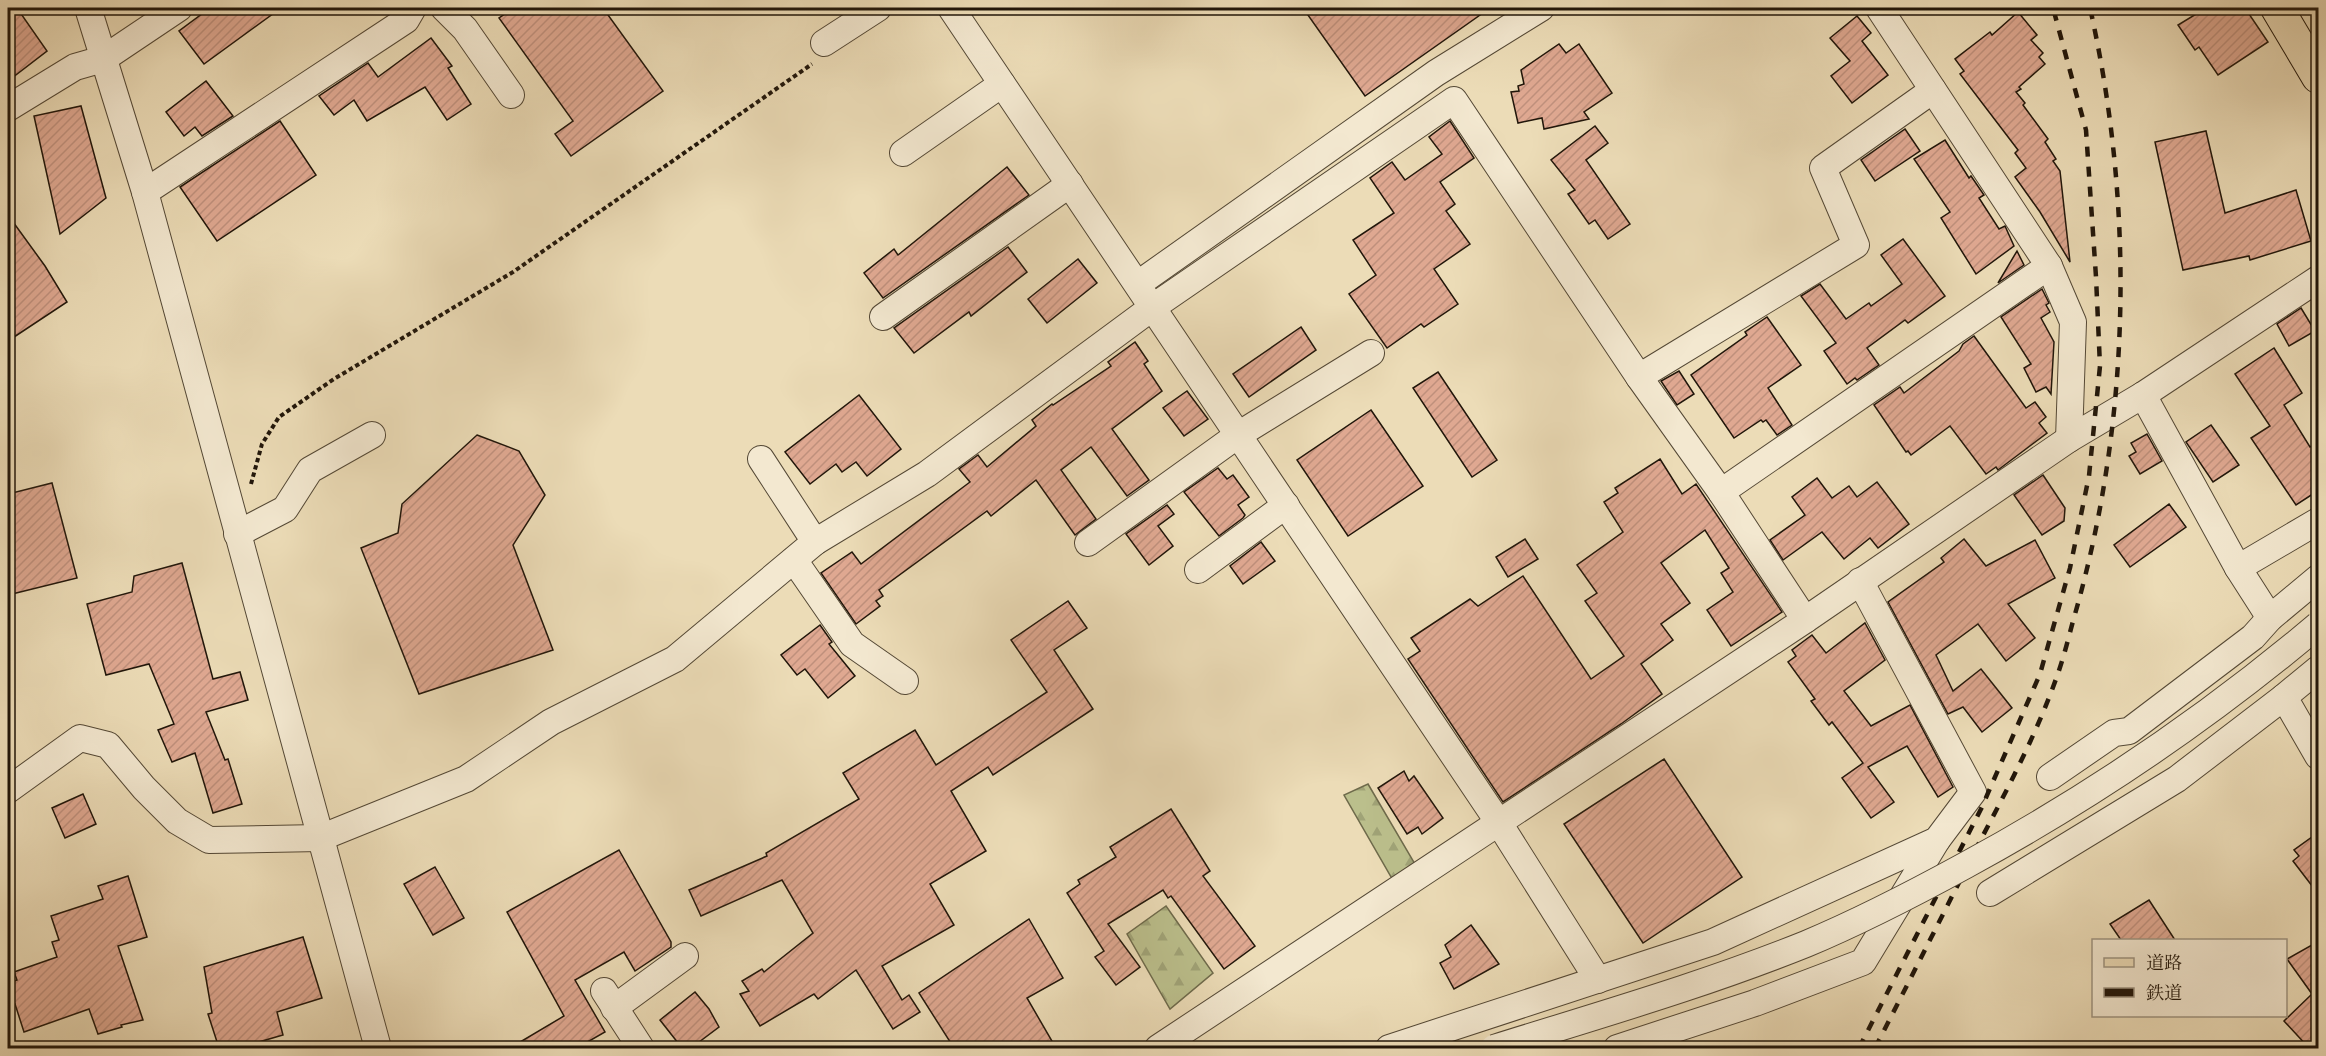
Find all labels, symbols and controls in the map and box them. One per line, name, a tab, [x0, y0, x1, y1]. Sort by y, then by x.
legend	[2092, 939, 2287, 1017]
text: 道路	[2146, 952, 2182, 975]
text: 鉄道	[2146, 982, 2182, 1005]

